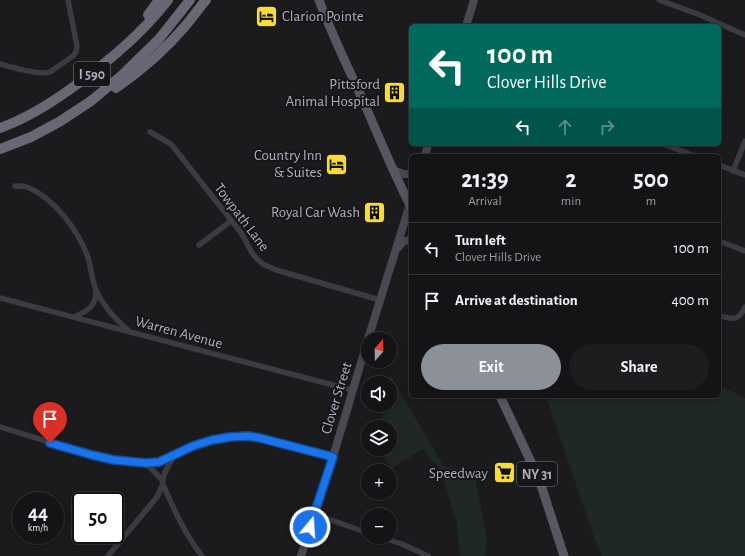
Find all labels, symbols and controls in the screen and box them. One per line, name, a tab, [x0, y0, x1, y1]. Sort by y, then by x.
hotel icon: Clarion Pointe	[254, 3, 280, 29]
place label: Clarion Pointe	[282, 9, 364, 24]
icon: left	[421, 40, 473, 92]
text: 100 m	[487, 41, 553, 69]
road number: I 590	[74, 62, 110, 86]
text: Clover Hills Drive	[487, 74, 606, 92]
place label: Pittsford Animal Hospital	[285, 77, 380, 109]
building icon: Pittsford Animal Hospital	[382, 80, 408, 106]
icon: left	[512, 116, 534, 138]
icon: ahead	[554, 116, 576, 138]
icon: right	[596, 116, 618, 138]
place label: Country Inn & Suites	[254, 148, 322, 180]
hotel icon: Country Inn & Suites	[324, 151, 350, 177]
text: 21:39	[461, 168, 509, 192]
text: 2	[565, 168, 577, 192]
text: 500	[633, 168, 669, 192]
street label: Towpath Lane	[211, 180, 272, 254]
text: Arrival	[468, 195, 502, 208]
text: min	[561, 195, 581, 208]
text: m	[646, 195, 656, 208]
building icon: Royal Car Wash	[362, 199, 388, 225]
place label: Royal Car Wash	[271, 205, 360, 220]
text: Turn left	[455, 233, 506, 248]
icon: left	[421, 238, 443, 260]
text: 100 m	[674, 241, 709, 256]
text: Clover Hills Drive	[455, 251, 541, 264]
icon: arrive	[421, 290, 443, 312]
text: Arrive at destination	[455, 293, 578, 308]
text: 400 m	[671, 293, 709, 308]
street label: Warren Avenue	[134, 314, 224, 351]
north arrow	[361, 332, 397, 368]
map controls	[361, 332, 397, 544]
button: Exit	[421, 344, 561, 390]
button: Share	[569, 344, 709, 390]
street label: Clover Street	[318, 360, 355, 436]
button: sound	[361, 376, 397, 412]
pin	[33, 402, 67, 443]
icon: arrive	[39, 408, 61, 430]
button: layers	[361, 420, 397, 456]
supermarket icon: Speedway	[491, 460, 517, 486]
road number: NY 31	[517, 462, 557, 486]
button: +	[361, 464, 397, 500]
place label: Speedway	[429, 466, 489, 481]
speed limit sign: 50	[72, 492, 124, 544]
text: 44	[28, 503, 48, 523]
position arrow	[289, 506, 331, 548]
button: −	[361, 508, 397, 544]
text: km/h	[28, 523, 48, 533]

